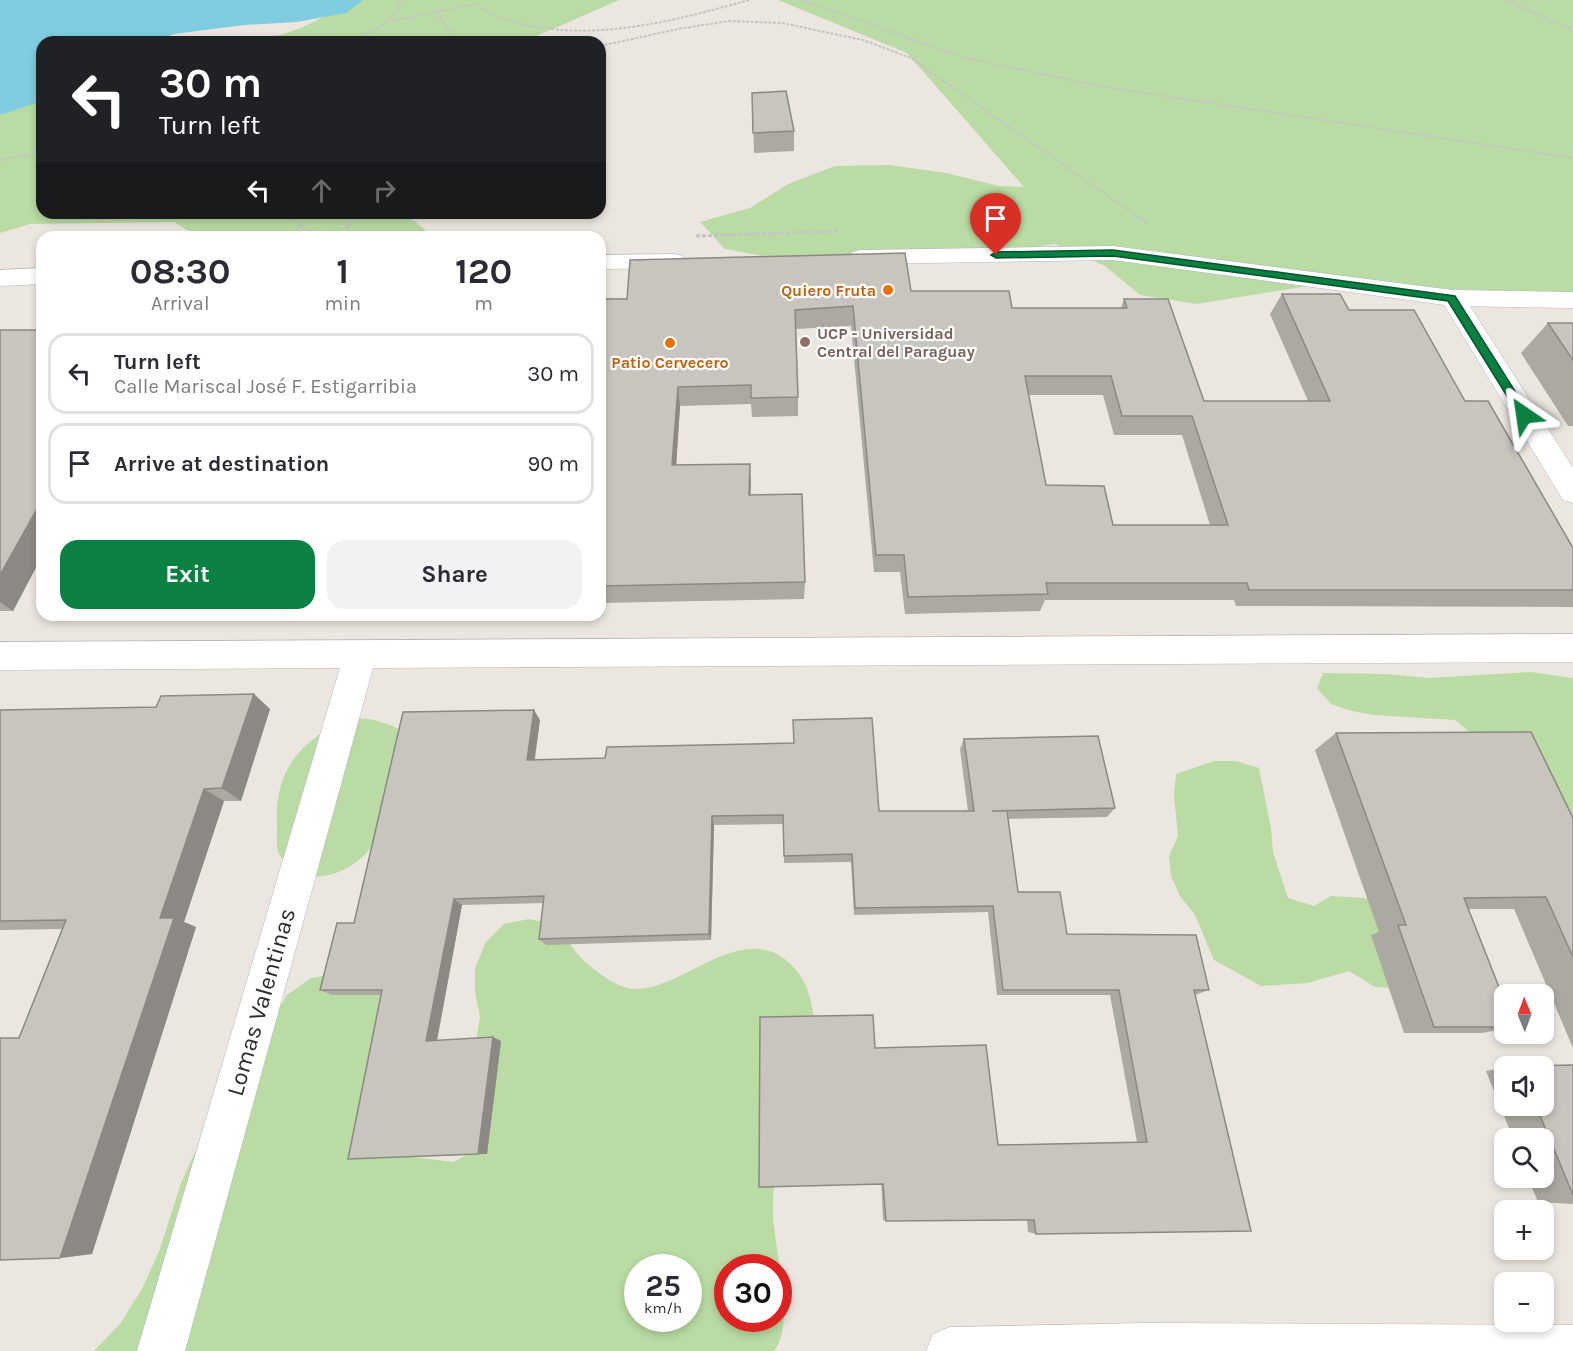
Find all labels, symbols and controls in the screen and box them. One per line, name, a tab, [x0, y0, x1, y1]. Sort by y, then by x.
text: 30 m	[159, 58, 262, 108]
icon: left	[60, 60, 138, 138]
text: Turn left	[159, 109, 260, 141]
icon: left	[242, 174, 275, 207]
icon: ahead	[305, 174, 338, 207]
icon: right	[368, 174, 401, 207]
pin	[970, 193, 1021, 255]
icon: arrive	[979, 202, 1012, 235]
text: 08:30	[130, 250, 231, 292]
text: 1	[336, 250, 349, 292]
text: 120	[455, 250, 512, 292]
place label: Quiero Fruta	[781, 281, 876, 300]
marker: Quiero Fruta	[881, 283, 895, 297]
text: Arrival	[151, 292, 209, 315]
text: min	[324, 292, 361, 315]
text: m	[474, 292, 493, 315]
place label: UCP - Universidad Central del Paraguay	[817, 324, 975, 361]
marker: UCP - Universidad Central del Paraguay	[798, 335, 812, 349]
marker: Patio Cervecero	[663, 336, 677, 350]
text: Turn left	[114, 349, 201, 375]
place label: Patio Cervecero	[611, 353, 729, 372]
icon: left	[63, 357, 96, 390]
text: 30 m	[527, 361, 579, 387]
text: Calle Mariscal José F. Estigarribia	[114, 375, 417, 398]
position arrow	[1492, 383, 1556, 447]
icon: arrive	[63, 447, 96, 480]
text: Arrive at destination	[114, 451, 329, 477]
text: 90 m	[527, 451, 579, 477]
button: Exit	[60, 540, 315, 609]
button: Share	[327, 540, 582, 609]
street label: Lomas Valentinas	[221, 905, 301, 1099]
north arrow	[1494, 984, 1554, 1044]
map controls	[1494, 984, 1554, 1332]
button: sound	[1494, 1056, 1554, 1116]
button: search	[1494, 1128, 1554, 1188]
button: +	[1494, 1200, 1554, 1260]
speed limit sign: 30	[714, 1254, 792, 1332]
text: 25	[645, 1268, 681, 1304]
button: −	[1494, 1272, 1554, 1332]
text: km/h	[644, 1299, 682, 1317]

